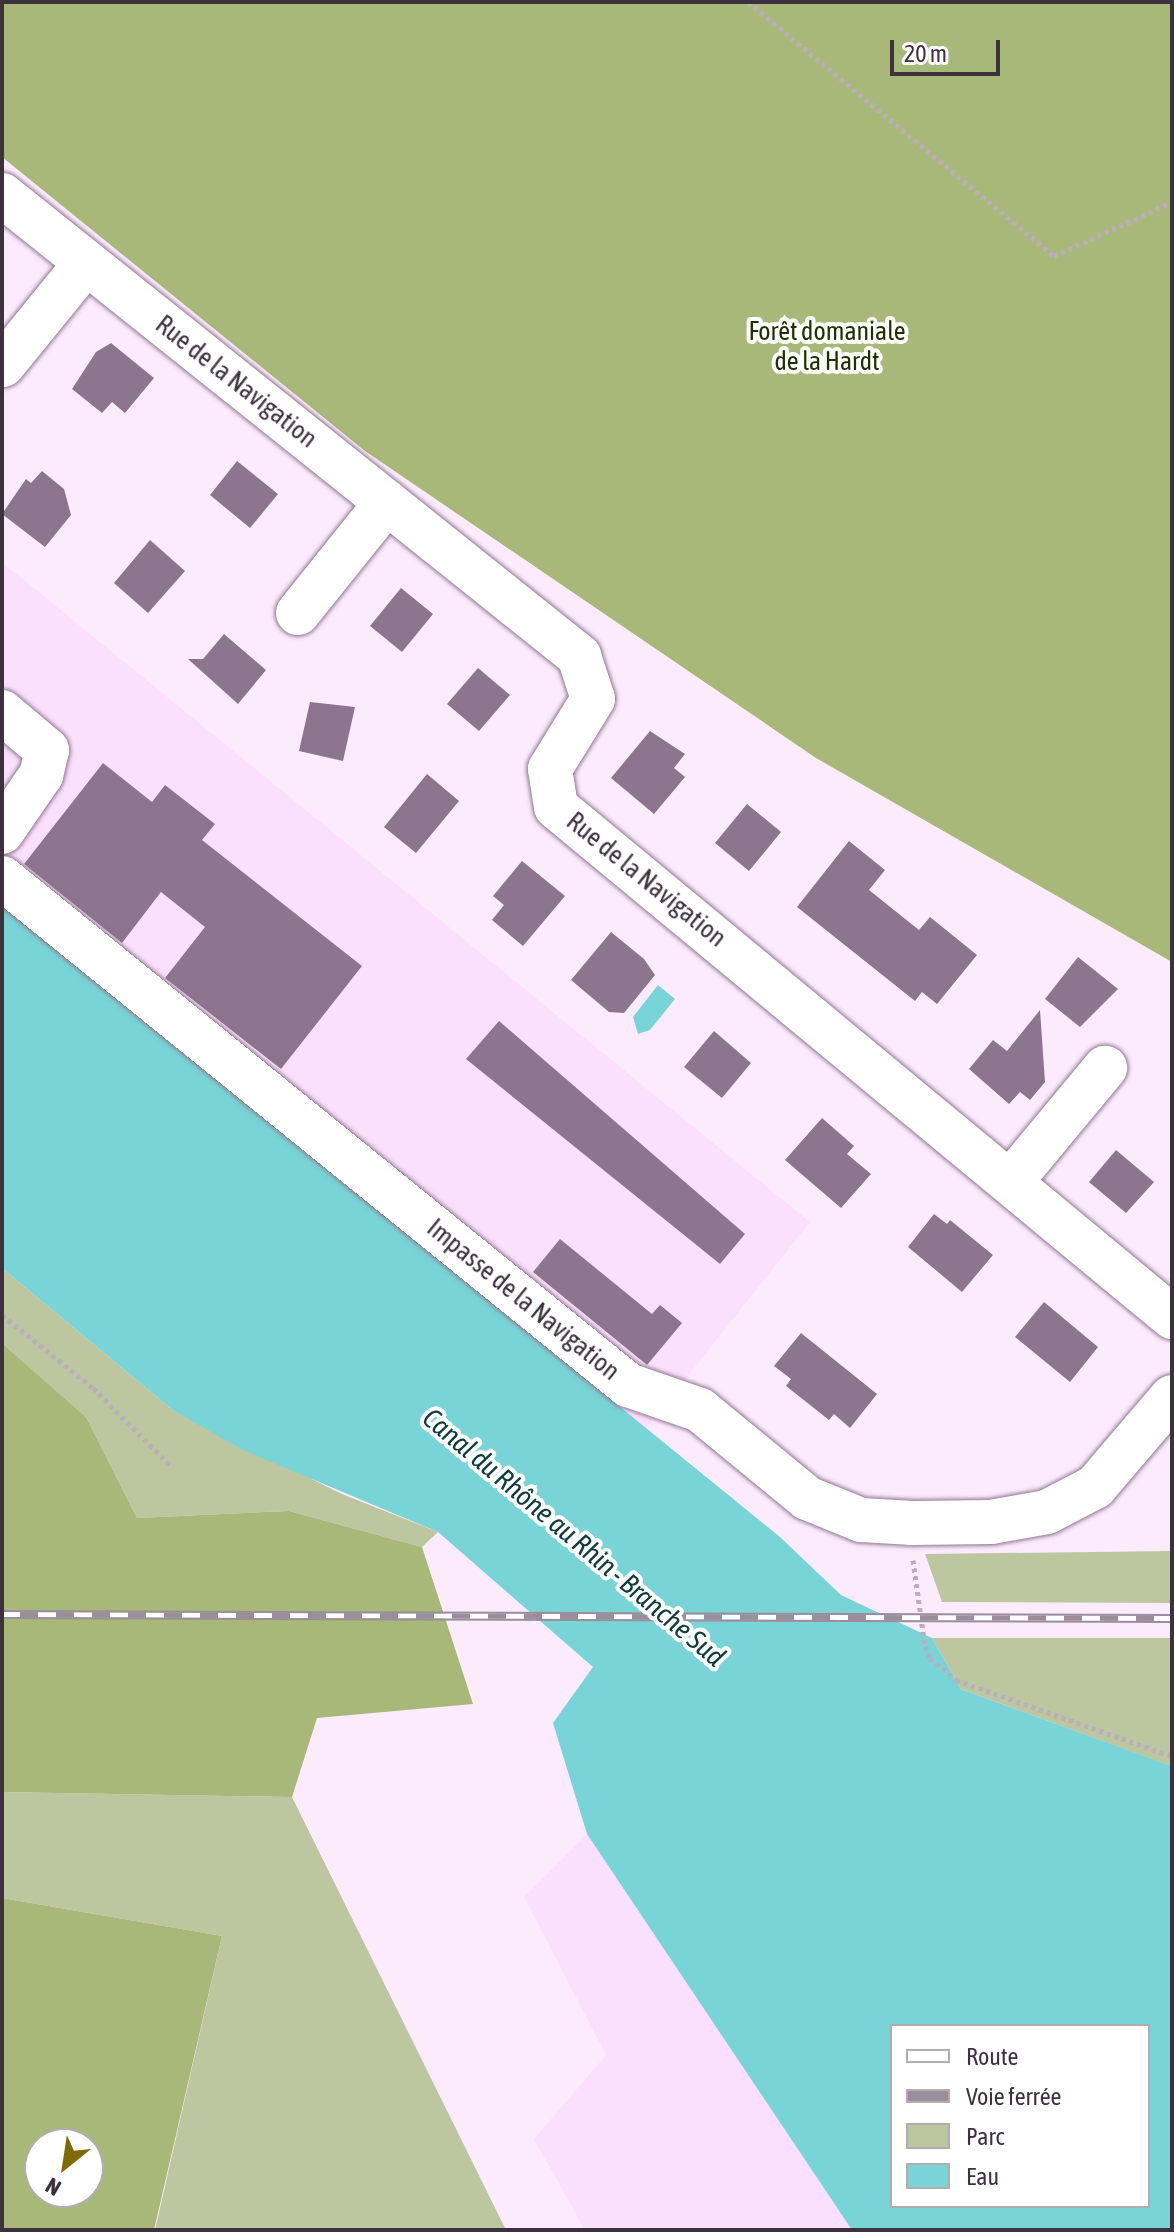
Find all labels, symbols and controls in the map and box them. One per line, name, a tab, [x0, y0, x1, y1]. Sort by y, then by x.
scale bar	[894, 24, 1004, 74]
text: 20 m	[904, 40, 947, 67]
street label: Rue de la Navigation	[149, 309, 323, 455]
park label: Forêt domaniale de la Hardt	[748, 316, 906, 378]
street label: Rue de la Navigation	[560, 806, 732, 954]
street label: Impasse de la Navigation	[420, 1213, 626, 1387]
water label: Canal du Rhône au Rhin - Branche Sud	[416, 1401, 732, 1673]
legend	[890, 2024, 1150, 2208]
text: Route	[966, 2043, 1018, 2070]
text: Voie ferrée	[966, 2083, 1061, 2110]
text: Parc	[966, 2123, 1004, 2150]
north arrow	[24, 2128, 104, 2208]
text: Eau	[966, 2163, 999, 2190]
text: N	[41, 2173, 65, 2202]

